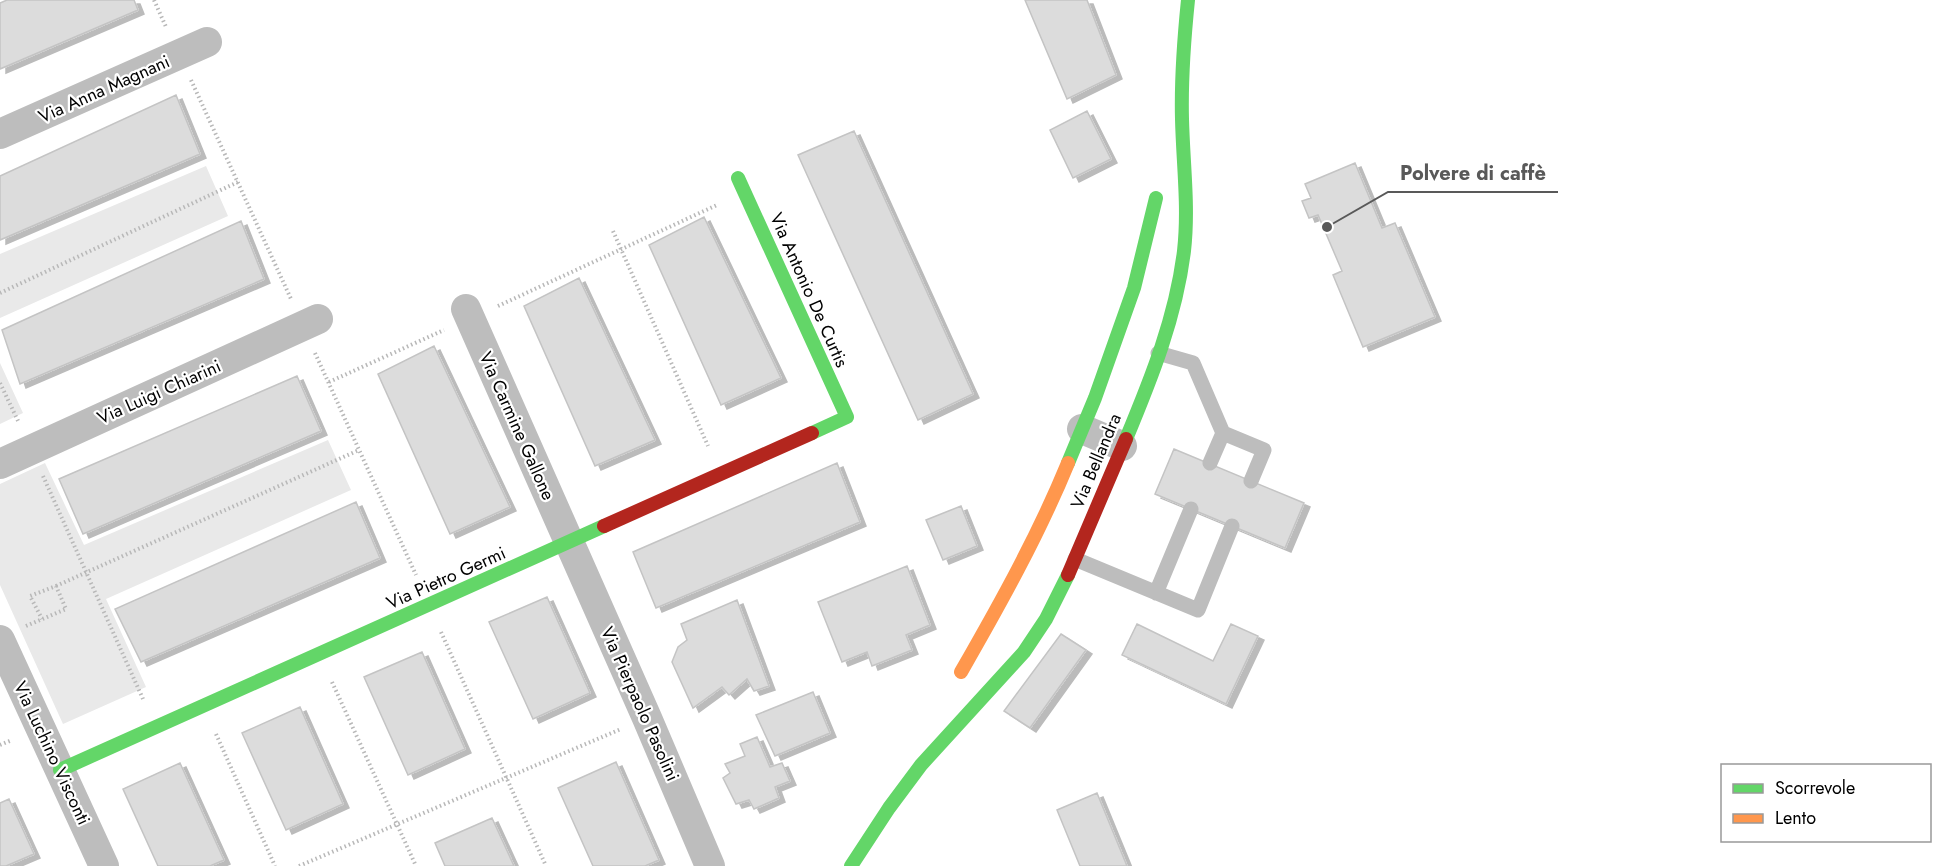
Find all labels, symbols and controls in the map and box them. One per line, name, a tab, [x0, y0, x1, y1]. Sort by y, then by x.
street label: Via Anna Magnani	[34, 48, 174, 130]
callout: Polvere di caffè	[1388, 154, 1558, 192]
text: Polvere di caffè	[1400, 159, 1546, 188]
street label: Via Antonio De Curtis	[763, 209, 855, 371]
street label: Via Carmine Gallone	[473, 348, 561, 504]
street label: Via Luigi Chiarini	[93, 353, 225, 431]
street label: Via Bellandra	[1064, 409, 1128, 513]
street label: Via Pietro Germi	[382, 540, 510, 616]
street label: Via Pierpaolo Pasolini	[594, 623, 686, 785]
street label: Via Luchino Visconti	[7, 677, 97, 829]
legend	[1721, 764, 1931, 842]
text: Scorrevole	[1775, 775, 1855, 801]
text: Lento	[1775, 805, 1816, 831]

